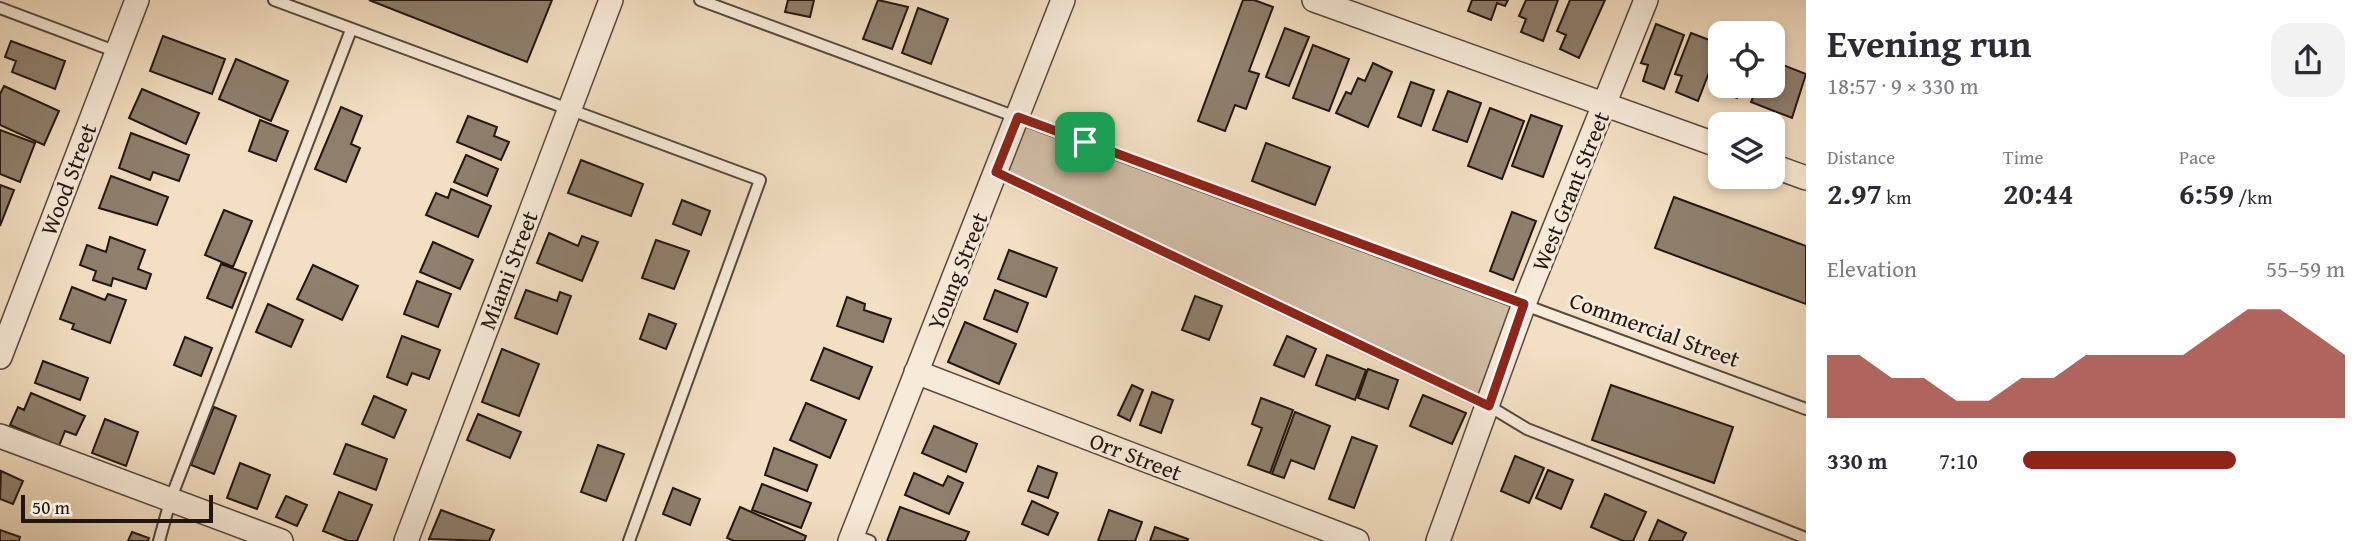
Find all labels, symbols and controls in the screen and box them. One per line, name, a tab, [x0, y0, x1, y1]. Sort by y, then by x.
text: Evening run	[1827, 15, 2031, 71]
map controls	[1708, 21, 1785, 189]
button: locate	[1708, 21, 1785, 98]
button: share	[2271, 23, 2345, 97]
text: 18:57 · 9 × 330 m	[1827, 69, 1979, 102]
street label: West Grant Street	[1523, 106, 1617, 276]
pin	[1055, 112, 1115, 172]
button: layers	[1708, 112, 1785, 189]
street label: Wood Street	[32, 118, 104, 240]
icon: arrive	[1066, 123, 1104, 161]
text: Distance	[1827, 143, 1895, 171]
text: Time	[2003, 143, 2043, 171]
text: Pace	[2179, 143, 2216, 171]
text: 2.97	[1827, 171, 1882, 215]
text: 20:44	[2003, 171, 2074, 215]
text: 6:59	[2179, 171, 2234, 215]
text: km	[1882, 183, 1911, 211]
text: /km	[2234, 183, 2272, 211]
street label: Miami Street	[470, 206, 546, 334]
street label: Young Street	[918, 207, 996, 335]
text: Elevation	[1827, 252, 1917, 285]
text: 55–59 m	[2266, 252, 2345, 285]
street label: Commercial Street	[1565, 283, 1745, 375]
street label: Orr Street	[1085, 423, 1187, 489]
text: 330 m	[1827, 444, 1888, 477]
text: 7:10	[1939, 444, 1978, 477]
scale bar	[21, 492, 214, 524]
text: 50 m	[32, 493, 70, 521]

